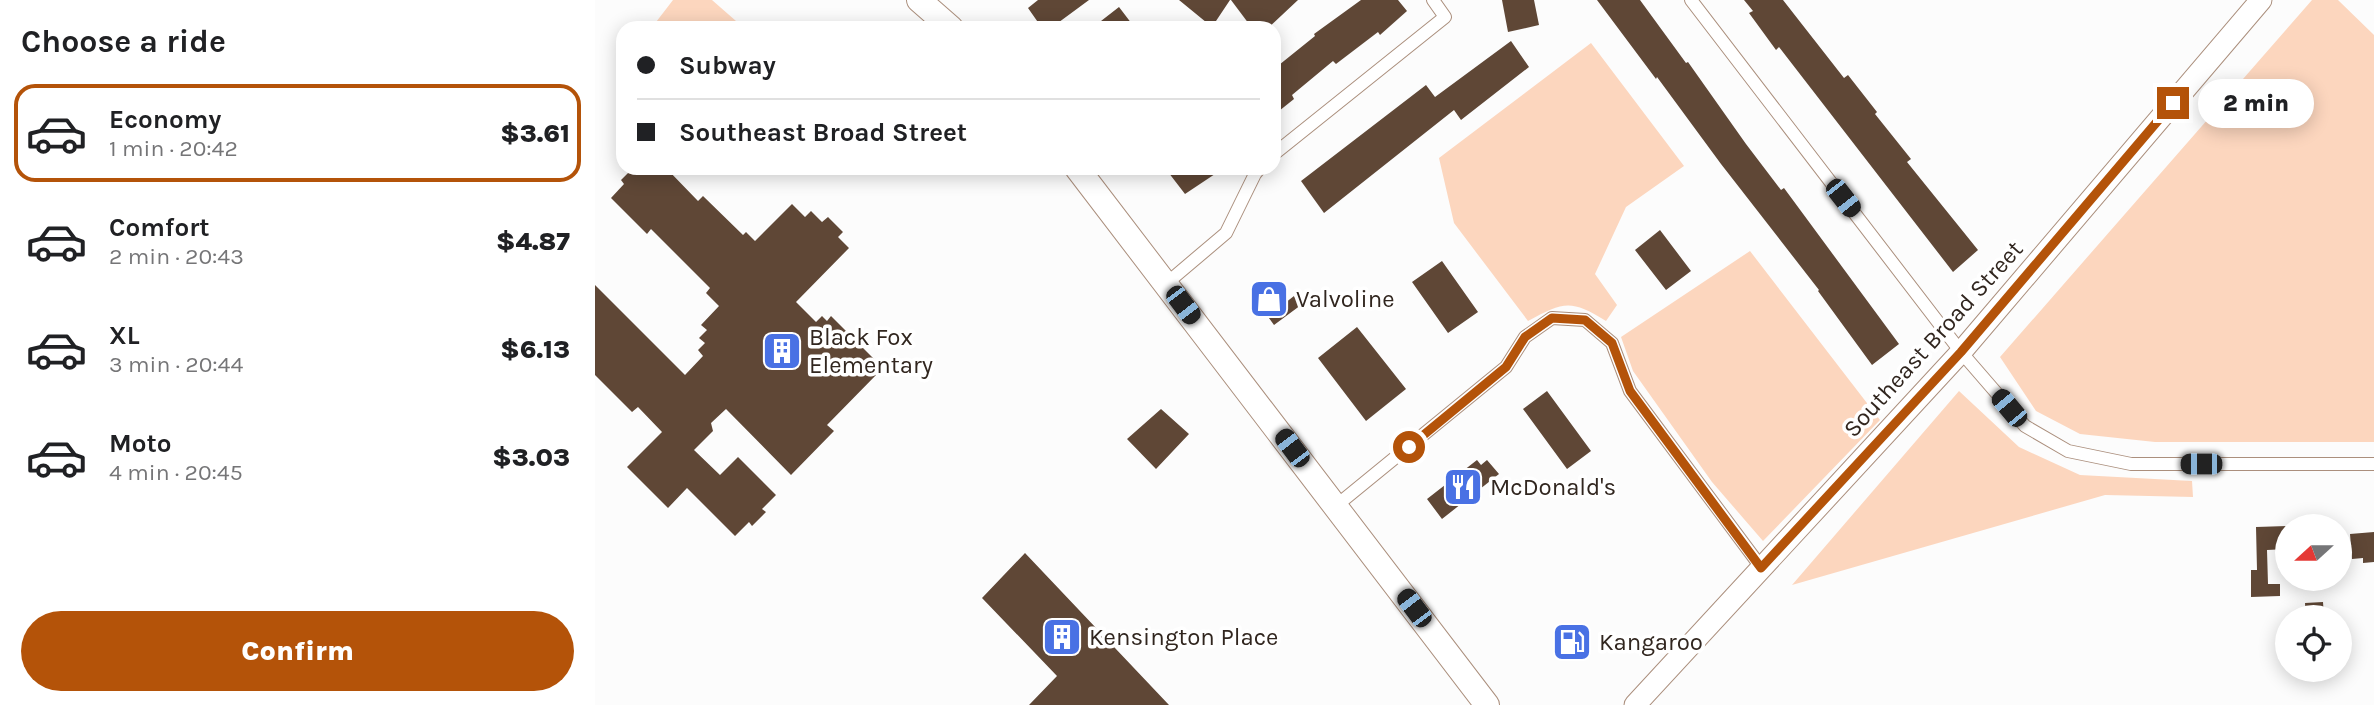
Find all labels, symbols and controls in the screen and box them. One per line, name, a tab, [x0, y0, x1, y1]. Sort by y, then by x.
text: Choose a ride	[21, 23, 226, 60]
text: Subway	[679, 50, 776, 81]
callout: 2 min	[2197, 78, 2313, 128]
route end	[2157, 87, 2189, 119]
text: 2 min	[2223, 90, 2289, 117]
icon: car	[25, 102, 88, 165]
text: Economy	[109, 104, 221, 135]
text: Southeast Broad Street	[679, 117, 967, 148]
text: $3.61	[500, 118, 570, 149]
text: 1 min · 20:42	[109, 135, 238, 162]
car	[1822, 175, 1865, 221]
icon: car	[25, 210, 88, 273]
text: Comfort	[109, 212, 210, 243]
text: $4.87	[496, 226, 570, 257]
street label: Southeast Broad Street	[1838, 235, 2028, 443]
text: 2 min · 20:43	[109, 243, 244, 270]
shop icon: Valvoline	[1248, 278, 1290, 320]
car	[1162, 282, 1205, 328]
place label: Valvoline	[1296, 285, 1395, 313]
icon: car	[25, 318, 88, 381]
text: XL	[109, 320, 140, 351]
place label: Black Fox Elementary	[809, 323, 933, 379]
building icon: Black Fox Elementary	[761, 330, 803, 372]
text: $6.13	[500, 334, 570, 365]
text: 3 min · 20:44	[109, 351, 243, 378]
car	[1988, 385, 2031, 431]
car	[1271, 425, 1314, 471]
icon: car	[25, 426, 88, 489]
text: Moto	[109, 428, 171, 459]
route start	[1393, 431, 1425, 463]
text: $3.03	[492, 442, 570, 473]
car	[2181, 454, 2223, 475]
text: 4 min · 20:45	[109, 459, 243, 486]
restaurant icon: McDonald's	[1442, 466, 1484, 508]
place label: McDonald's	[1490, 473, 1616, 501]
north arrow	[2275, 514, 2352, 592]
map controls	[2275, 514, 2352, 682]
car	[1393, 585, 1436, 631]
button: locate	[2275, 605, 2352, 682]
button: Confirm	[21, 611, 574, 691]
building icon: Kensington Place	[1041, 616, 1083, 658]
fuel station icon: Kangaroo	[1551, 621, 1593, 663]
place label: Kensington Place	[1089, 623, 1278, 651]
place label: Kangaroo	[1599, 628, 1703, 656]

